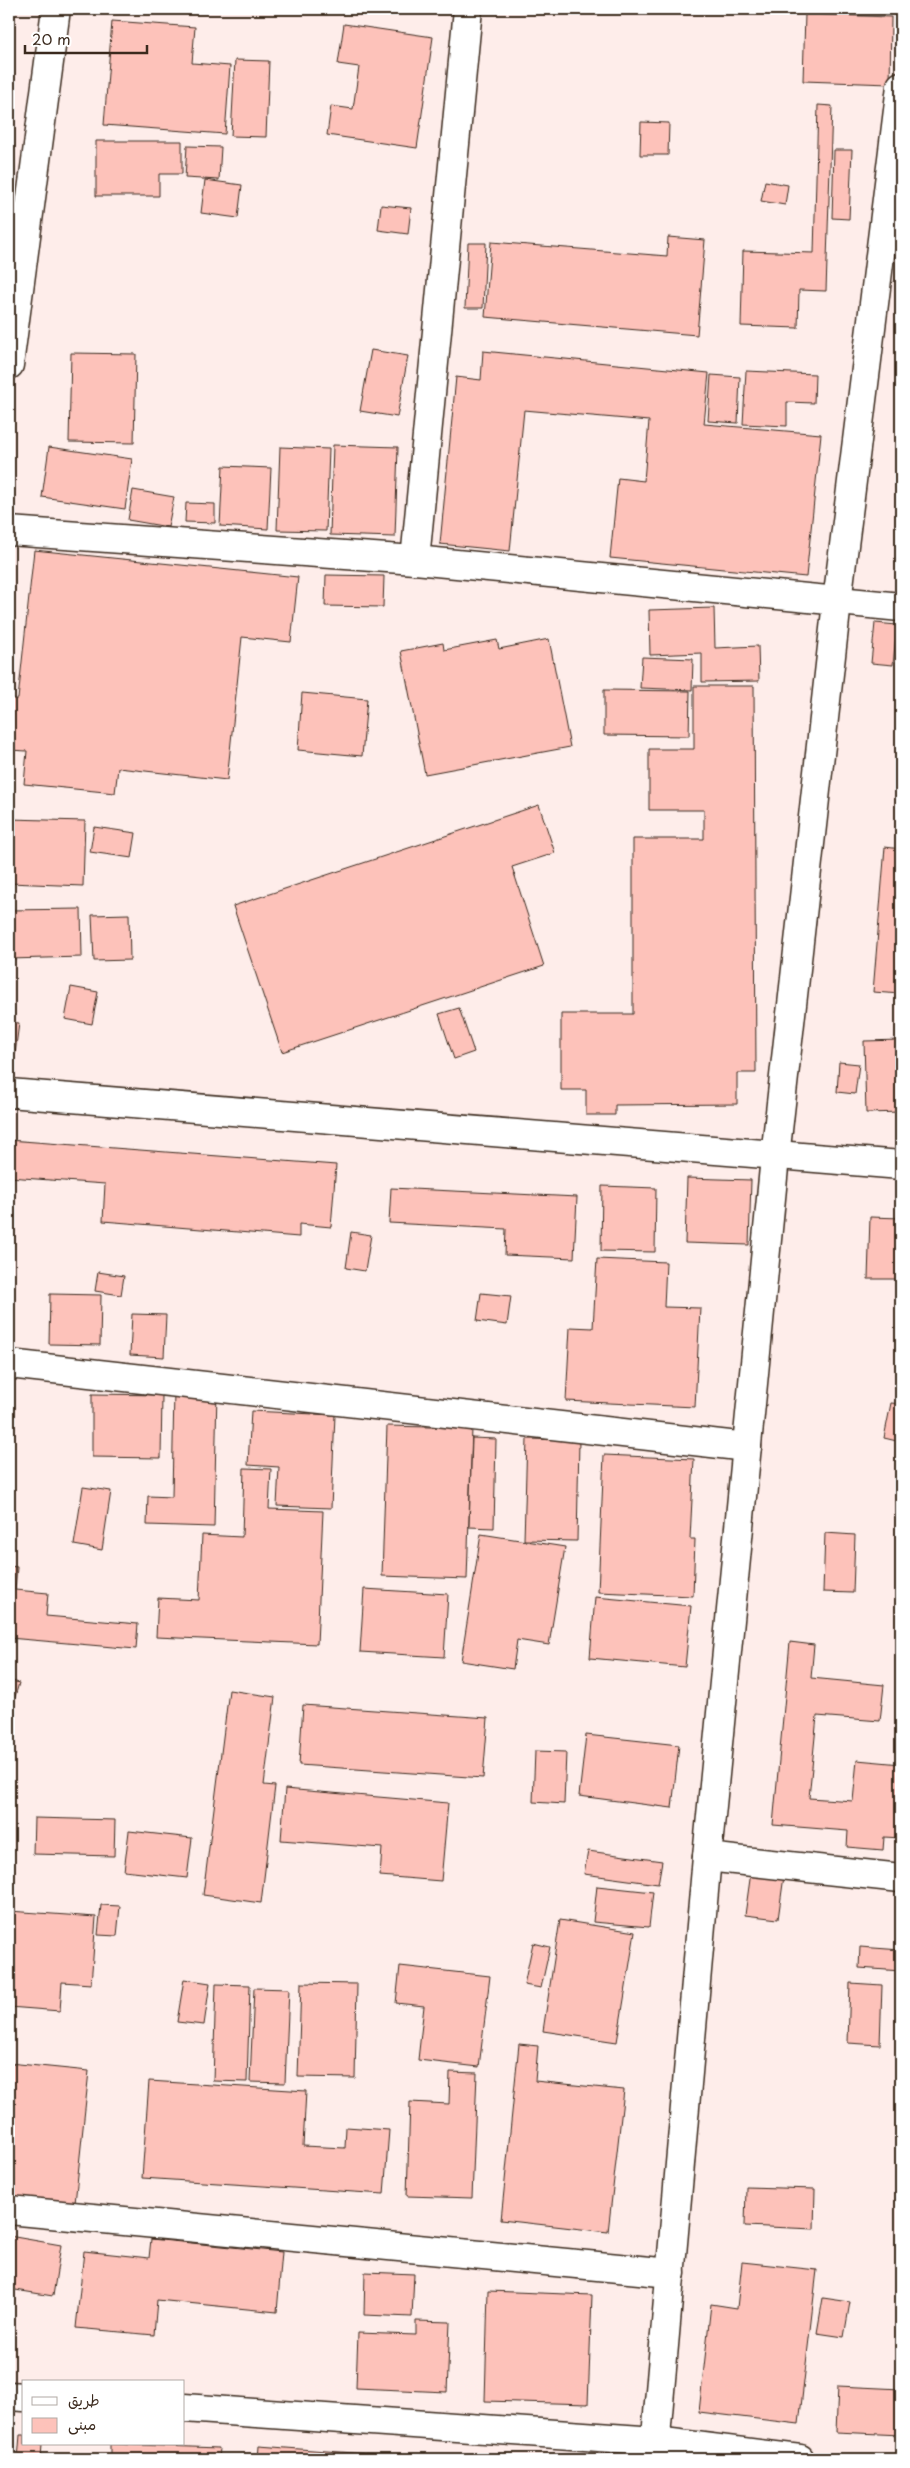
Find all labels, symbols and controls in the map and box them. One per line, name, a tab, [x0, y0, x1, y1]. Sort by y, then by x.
scale bar	[25, 22, 148, 54]
text: 20 m	[32, 27, 71, 50]
legend	[22, 2380, 185, 2446]
text: طريق	[68, 2388, 100, 2411]
text: مبنى	[68, 2412, 96, 2435]

